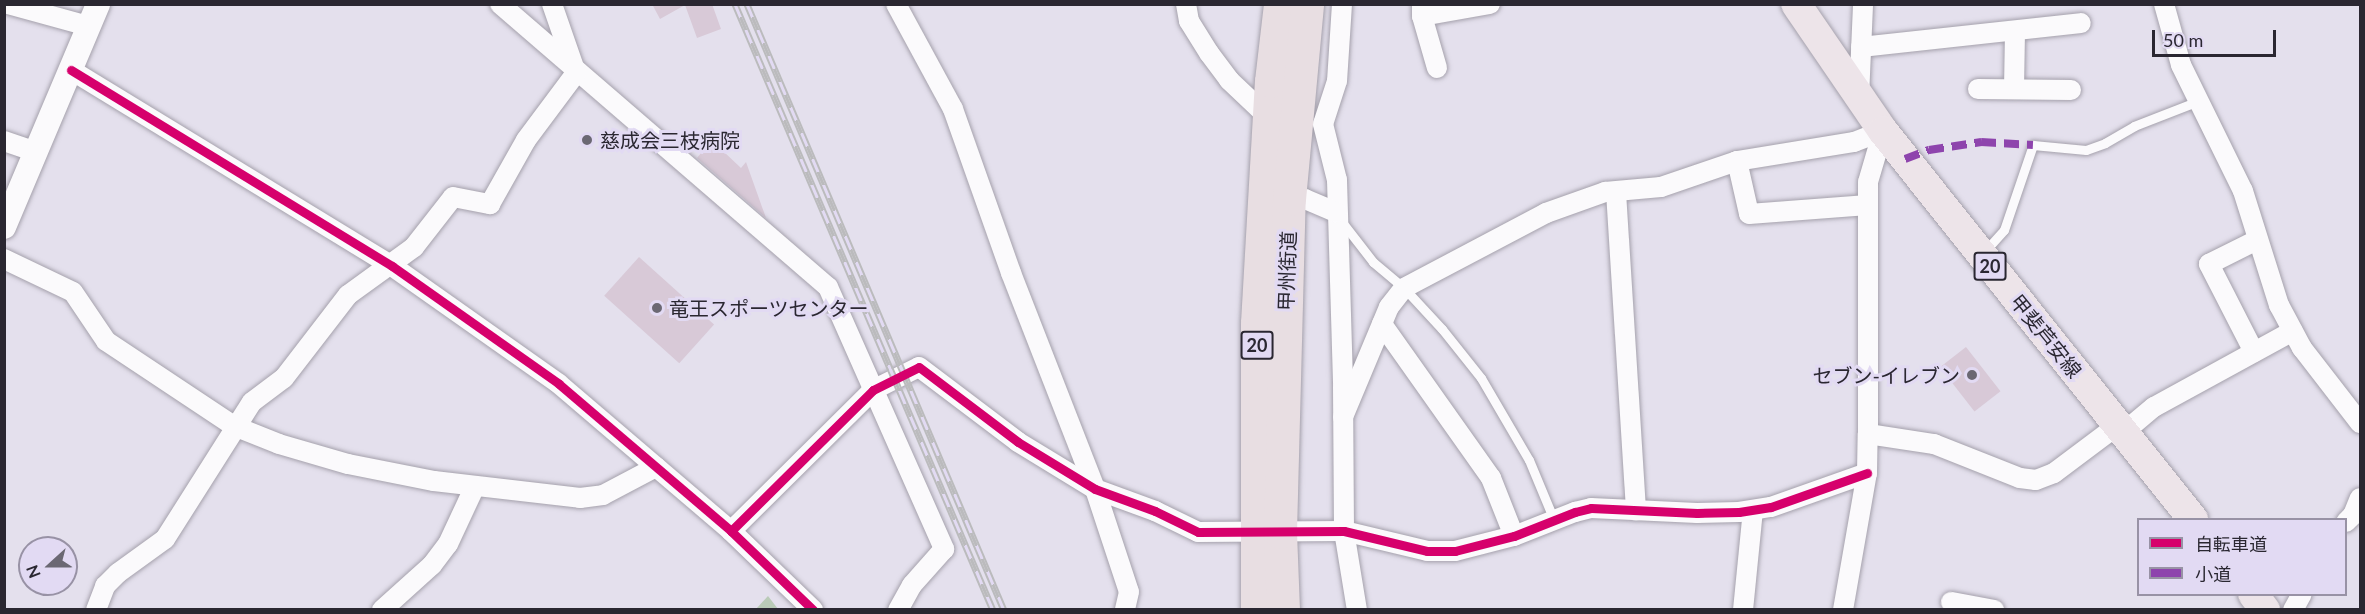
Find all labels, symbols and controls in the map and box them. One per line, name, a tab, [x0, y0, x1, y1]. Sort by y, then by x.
scale bar	[2155, 18, 2280, 56]
text: 50 m	[2163, 29, 2203, 51]
place label: 慈成会三枝病院	[600, 128, 740, 152]
marker: 慈成会三枝病院	[578, 131, 596, 149]
street label: 甲州街道	[1274, 231, 1300, 311]
road number: 20	[1974, 251, 2006, 281]
street label: 甲斐芦安線	[2005, 290, 2087, 382]
place label: 竜王スポーツセンター	[669, 296, 869, 320]
marker: 竜王スポーツセンター	[650, 301, 664, 315]
road number: 20	[1240, 330, 1274, 360]
place label: セブン-イレブン	[1813, 363, 1960, 387]
marker: セブン-イレブン	[1965, 368, 1979, 382]
legend	[2137, 518, 2347, 596]
text: 自転車道	[2195, 533, 2267, 555]
north arrow	[18, 536, 78, 596]
text: N	[22, 563, 44, 581]
text: 小道	[2195, 563, 2231, 585]

